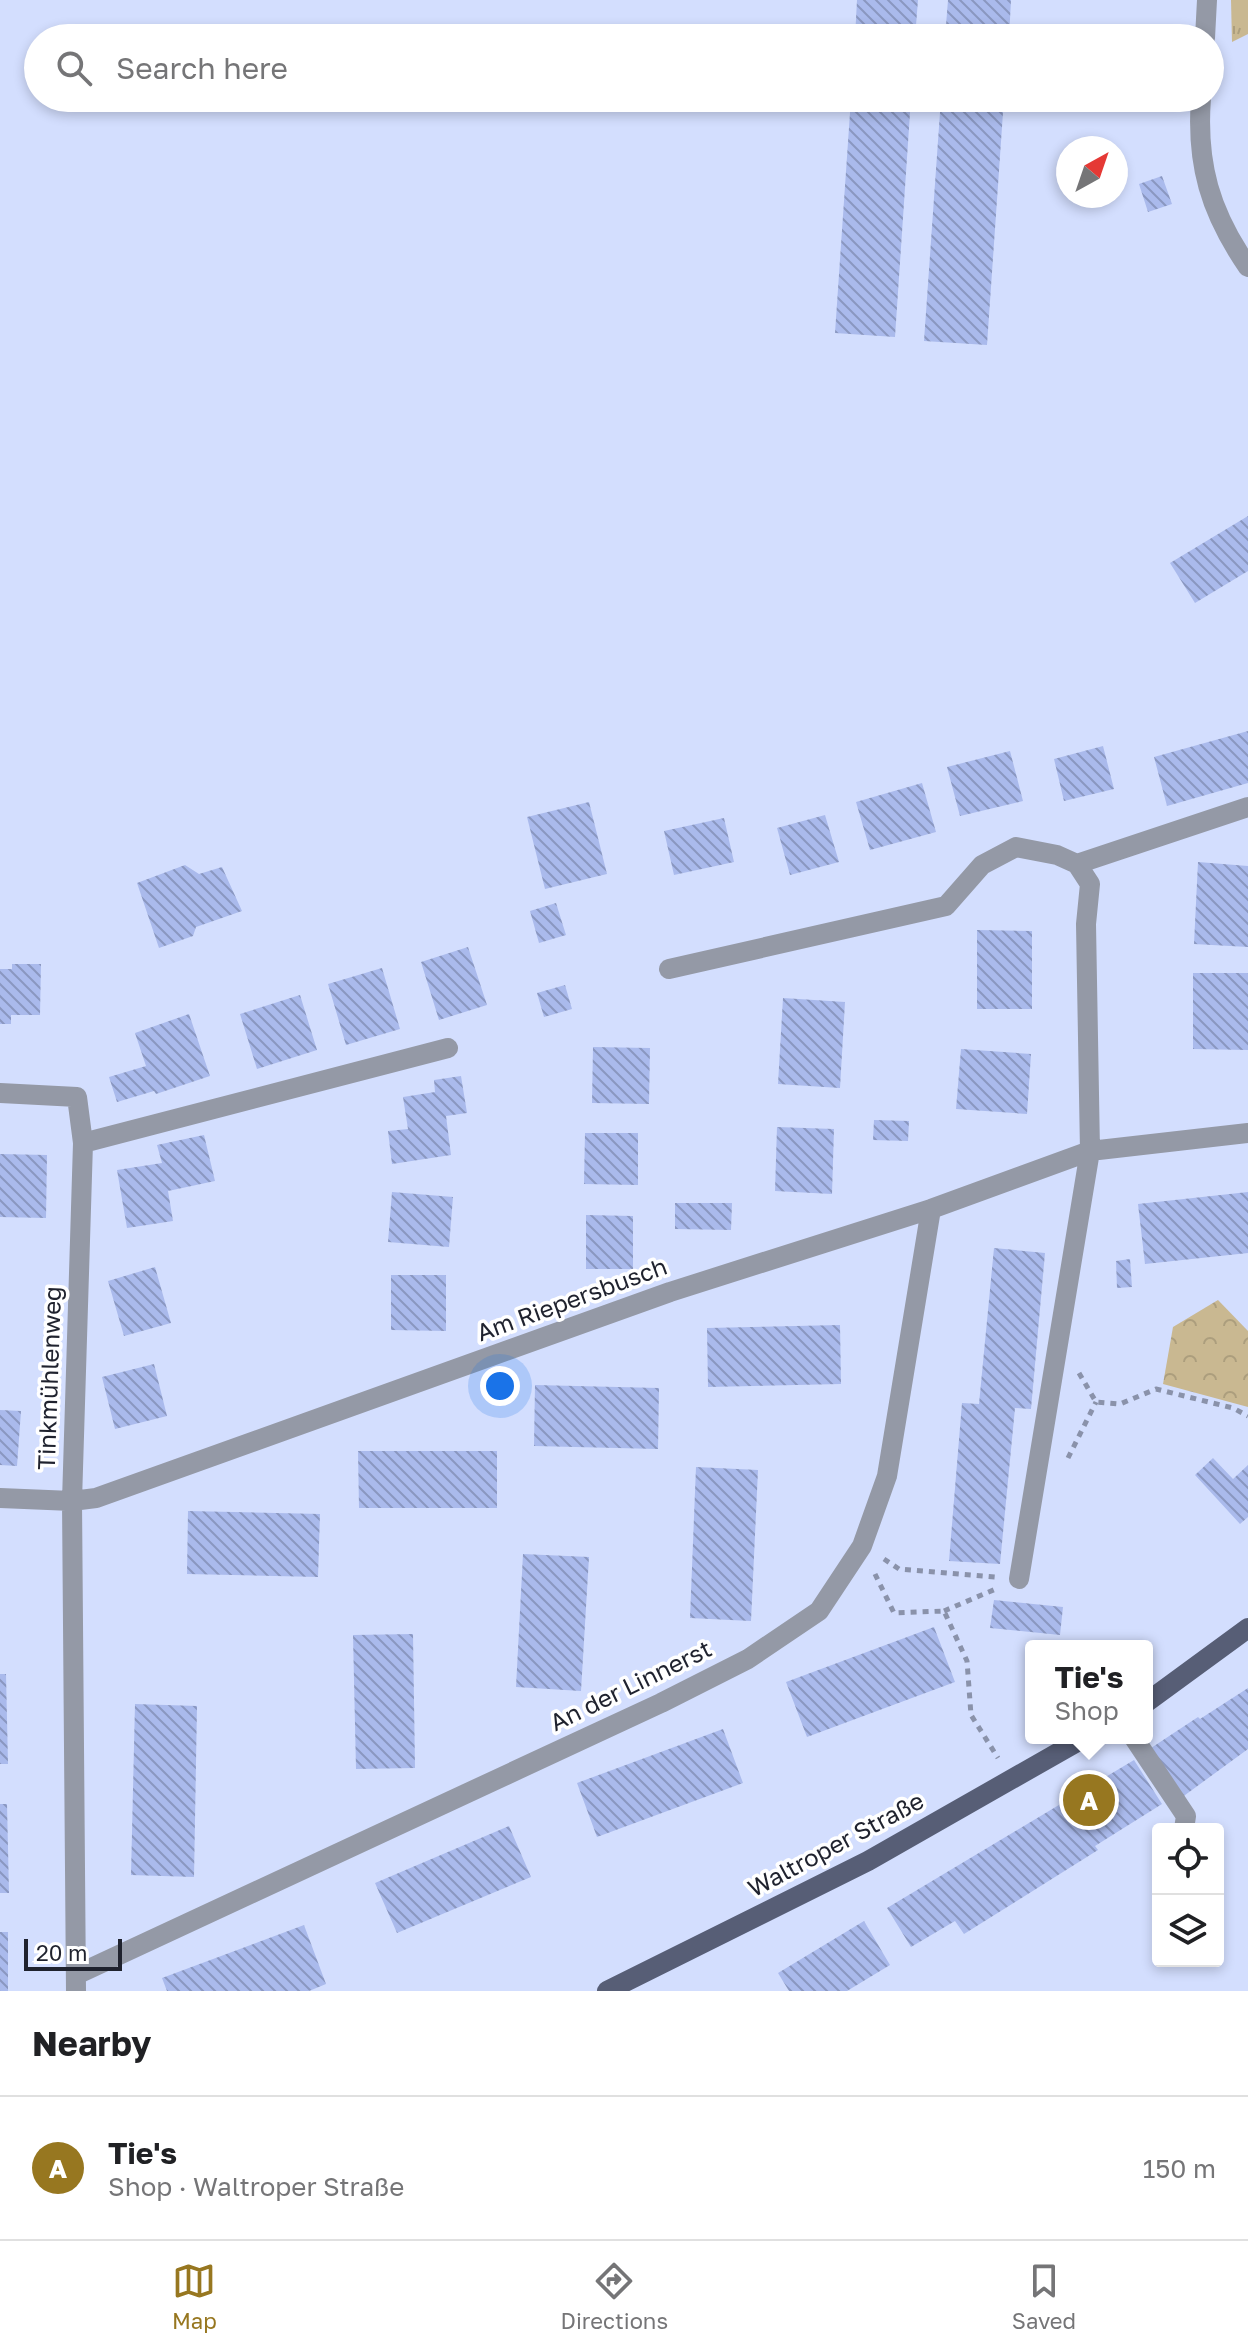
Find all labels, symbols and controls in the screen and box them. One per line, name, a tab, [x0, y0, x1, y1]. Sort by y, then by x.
search box	[24, 24, 1224, 112]
icon: search	[52, 46, 96, 90]
text: Search here	[116, 50, 288, 86]
north arrow	[1056, 136, 1128, 208]
street label: Am Riepersbusch	[472, 1251, 671, 1347]
street label: Tinkmühlenweg	[31, 1286, 66, 1470]
your location	[480, 1366, 520, 1406]
street label: An der Linnerst	[545, 1633, 716, 1736]
popup	[1025, 1640, 1153, 1744]
text: Tie's	[1054, 1659, 1124, 1695]
text: Shop	[1054, 1695, 1119, 1726]
pin: A	[1063, 1770, 1115, 1830]
street label: Waltroper Straße	[742, 1785, 928, 1902]
map controls	[1152, 1823, 1224, 1967]
button: locate	[1152, 1823, 1224, 1895]
button: layers	[1152, 1895, 1224, 1967]
scale bar	[24, 1935, 122, 1971]
text: 20 m	[36, 1939, 87, 1966]
text: Nearby	[32, 2023, 152, 2063]
text: Tie's	[108, 2135, 177, 2171]
text: A	[49, 2153, 67, 2184]
text: 150 m	[1143, 2153, 1216, 2184]
text: Shop · Waltroper Straße	[108, 2171, 404, 2202]
tab: Map	[172, 2259, 217, 2334]
tab: Directions	[561, 2259, 668, 2334]
tab: Saved	[1012, 2259, 1076, 2334]

